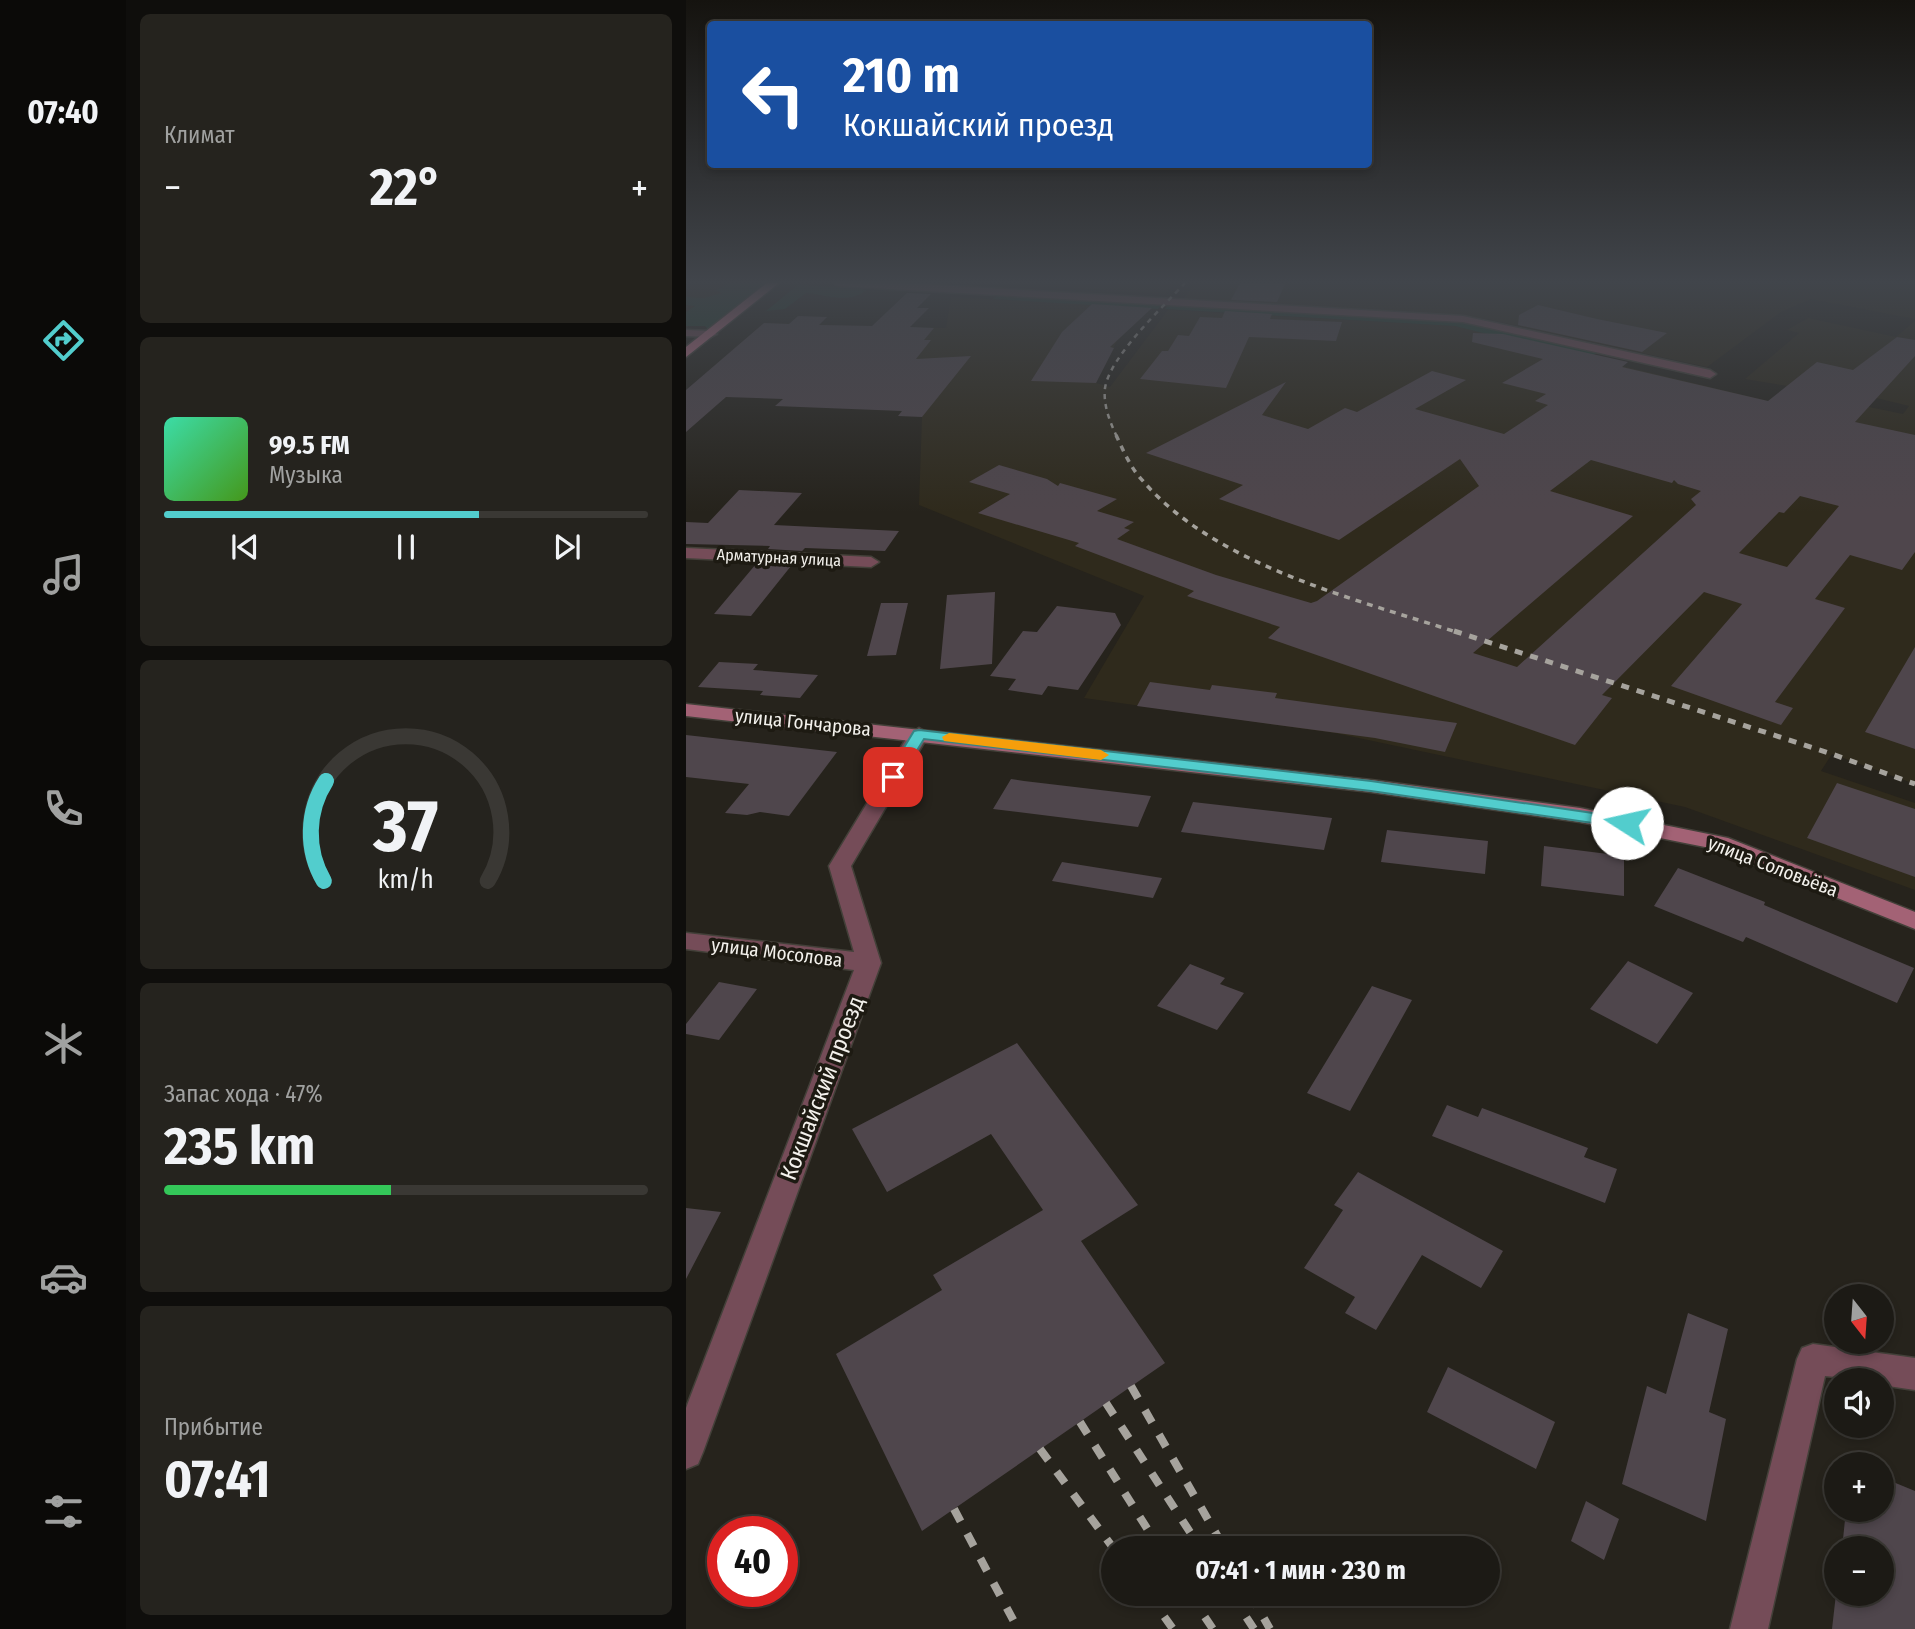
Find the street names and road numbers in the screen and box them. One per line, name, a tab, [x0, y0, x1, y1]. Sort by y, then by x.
street label: Арматурная улица	[716, 545, 842, 570]
street label: улица Гончарова	[734, 704, 872, 741]
street label: улица Соловьёва	[1705, 831, 1841, 902]
street label: улица Мосолова	[710, 933, 844, 972]
street label: Кокшайский проезд	[774, 992, 870, 1184]

